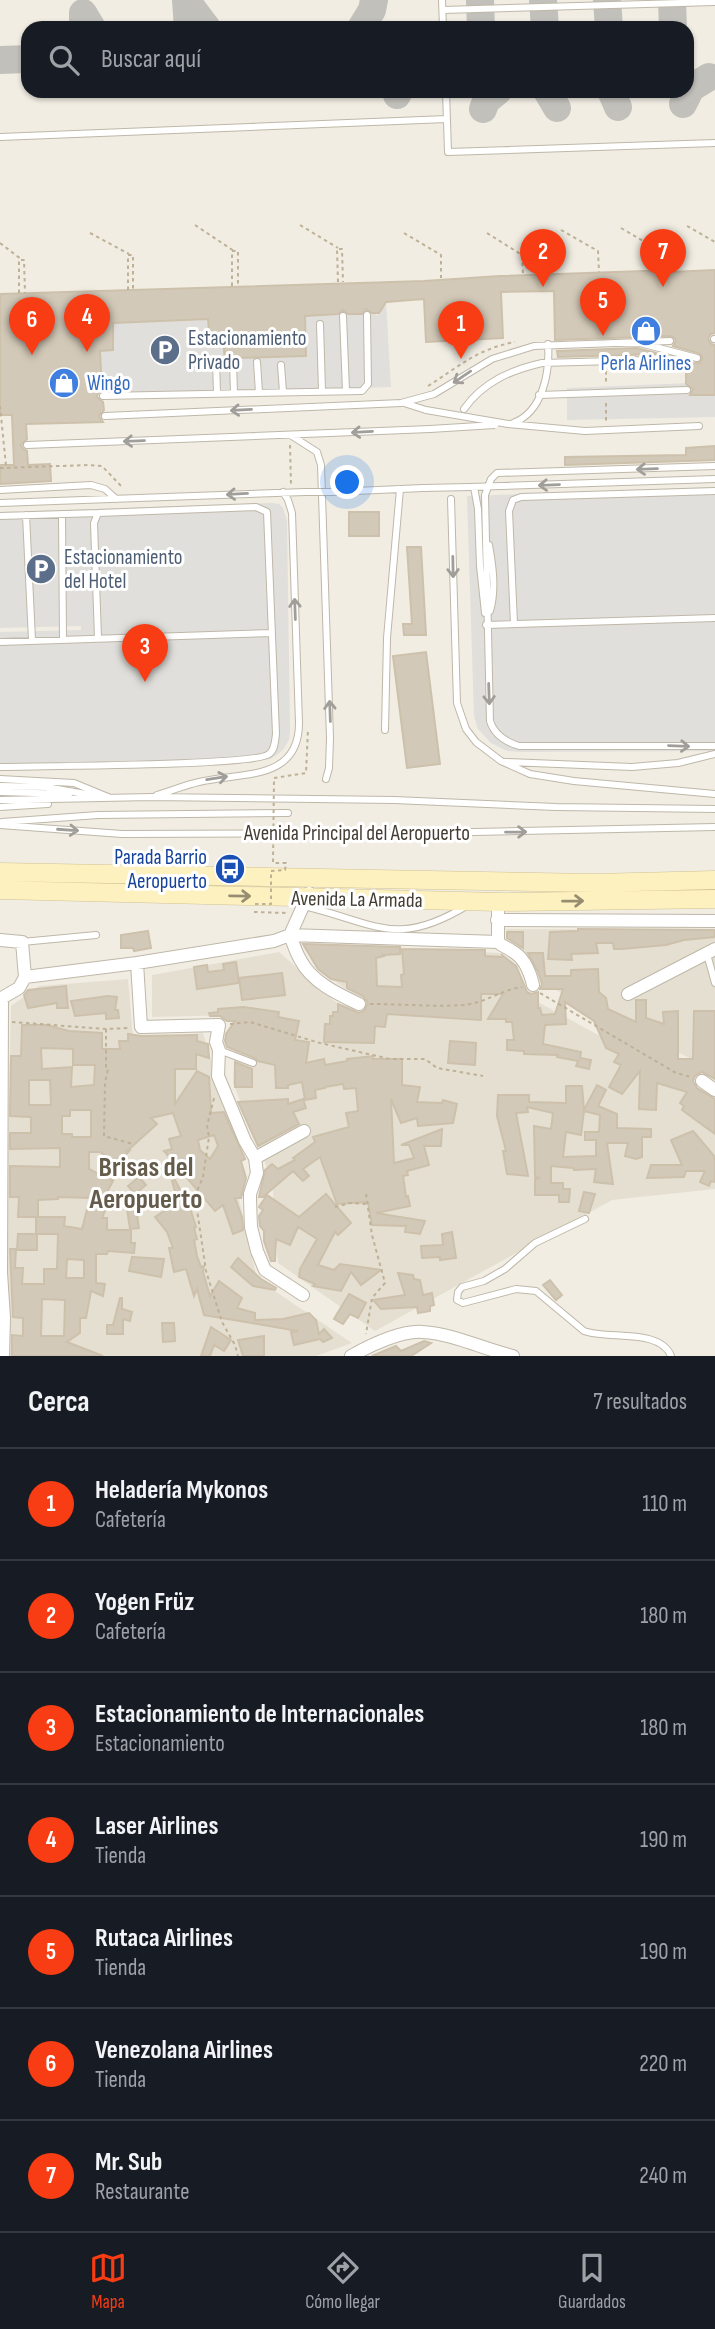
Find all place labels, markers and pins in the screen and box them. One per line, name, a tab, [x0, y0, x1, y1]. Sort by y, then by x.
pin: 2	[520, 229, 566, 287]
pin: 7	[640, 229, 686, 287]
pin: 5	[580, 278, 626, 336]
pin: 4	[64, 294, 110, 352]
pin: 6	[9, 297, 55, 355]
pin: 1	[438, 301, 484, 359]
shop icon: Perla Airlines	[629, 314, 663, 348]
place label: Estacionamiento Privado	[188, 326, 307, 375]
parking icon: Estacionamiento Privado	[148, 333, 182, 367]
place label: Perla Airlines	[601, 351, 691, 376]
shop icon: Wingo	[47, 366, 81, 400]
place label: Wingo	[87, 371, 131, 396]
place label: Estacionamiento del Hotel	[64, 545, 183, 594]
parking icon: Estacionamiento del Hotel	[24, 552, 58, 586]
pin: 3	[122, 624, 168, 682]
place label: Parada Barrio Aeropuerto	[114, 845, 207, 894]
bus stop icon: Parada Barrio Aeropuerto	[213, 852, 247, 886]

